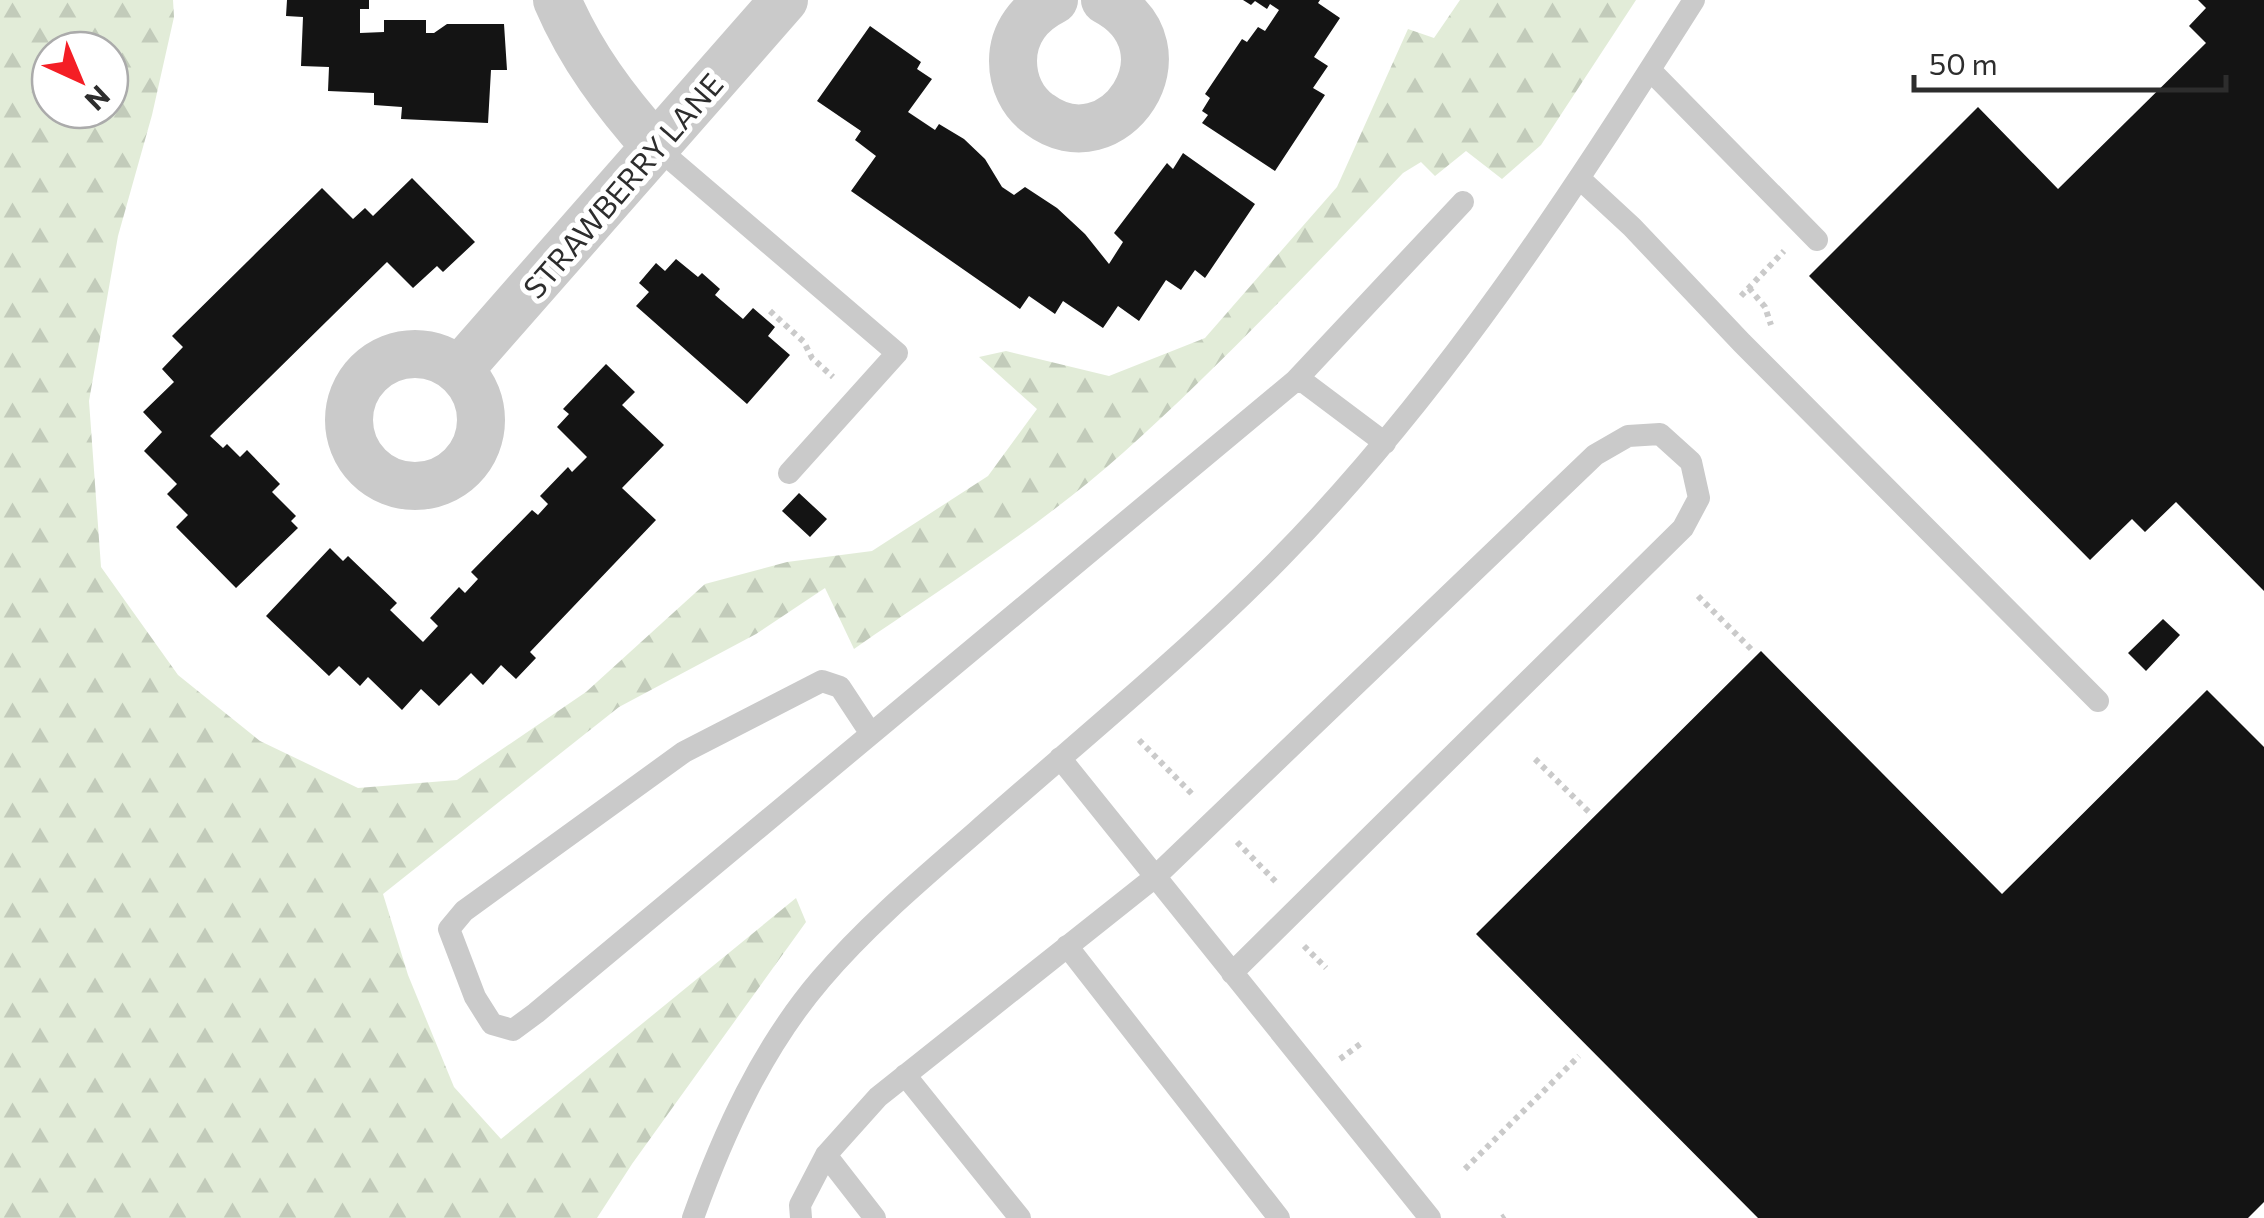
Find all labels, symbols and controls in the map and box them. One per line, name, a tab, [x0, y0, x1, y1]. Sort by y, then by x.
north arrow	[30, 30, 130, 130]
scale bar	[1914, 30, 2226, 92]
text: 50 m	[1929, 44, 1998, 81]
street label: STRAWBERRY LANE	[514, 65, 730, 305]
text: N	[79, 79, 117, 118]

